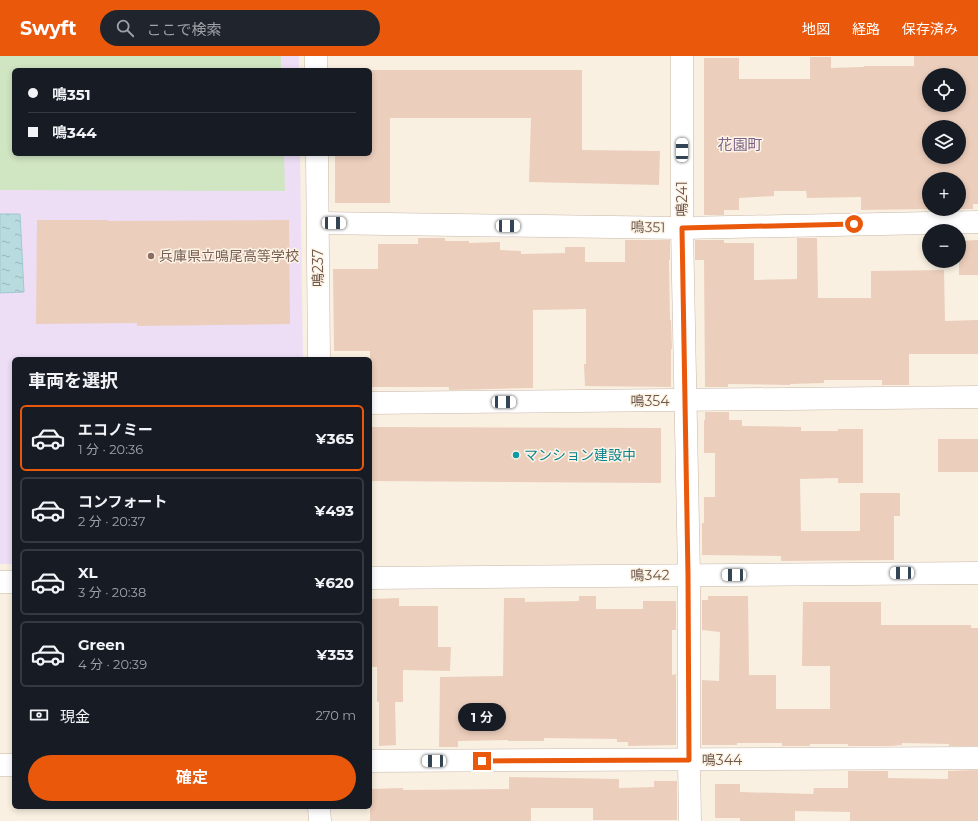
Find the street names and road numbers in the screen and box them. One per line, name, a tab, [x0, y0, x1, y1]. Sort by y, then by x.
street label: 鳴241	[673, 181, 691, 217]
street label: 鳴351	[630, 218, 666, 236]
street label: 鳴237	[309, 249, 327, 287]
street label: 鳴354	[631, 392, 670, 410]
street label: 鳴342	[630, 566, 670, 584]
street label: 鳴344	[702, 751, 743, 769]

